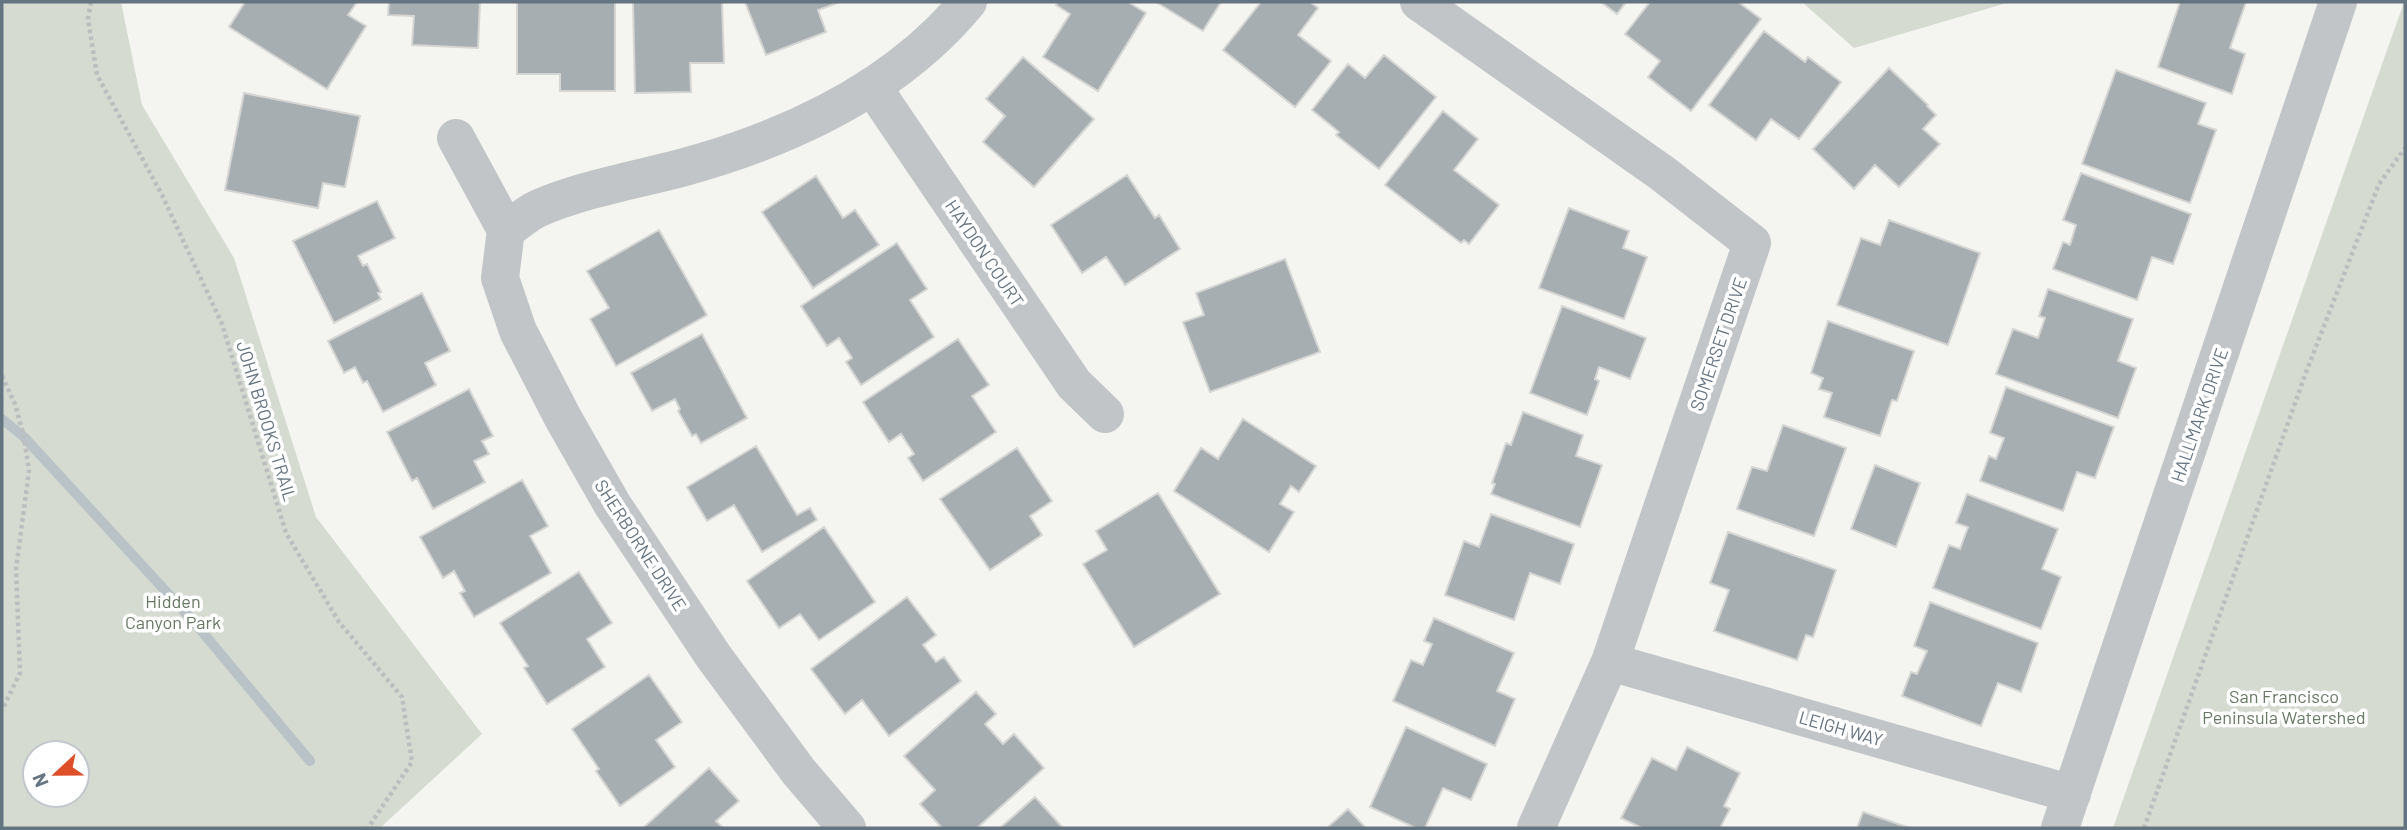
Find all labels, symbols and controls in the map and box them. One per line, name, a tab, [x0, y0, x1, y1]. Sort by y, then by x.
street label: HAYDON COURT	[941, 195, 1029, 311]
street label: SOMERSET DRIVE	[1685, 274, 1751, 414]
street label: JOHN BROOKS TRAIL	[232, 338, 302, 504]
street label: HALLMARK DRIVE	[2166, 345, 2232, 485]
street label: SHERBORNE DRIVE	[590, 475, 692, 615]
park label: Hidden Canyon Park	[125, 590, 221, 633]
park label: San Francisco Peninsula Watershed	[2202, 685, 2366, 728]
street label: LEIGH WAY	[1797, 706, 1885, 750]
north arrow	[21, 739, 91, 809]
text: N	[27, 770, 53, 791]

